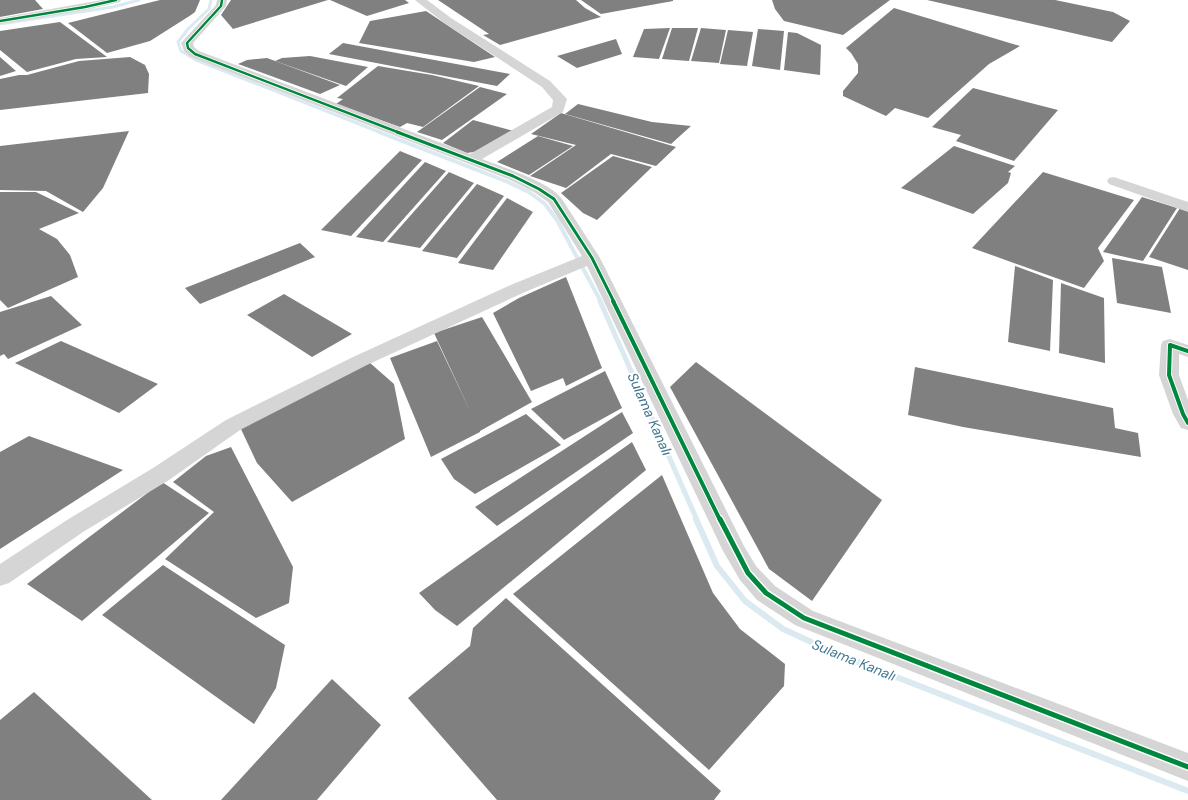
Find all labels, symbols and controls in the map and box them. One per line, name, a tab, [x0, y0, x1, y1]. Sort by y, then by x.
water label: Sulama Kanalı	[624, 370, 676, 458]
water label: Sulama Kanalı	[809, 635, 899, 685]

